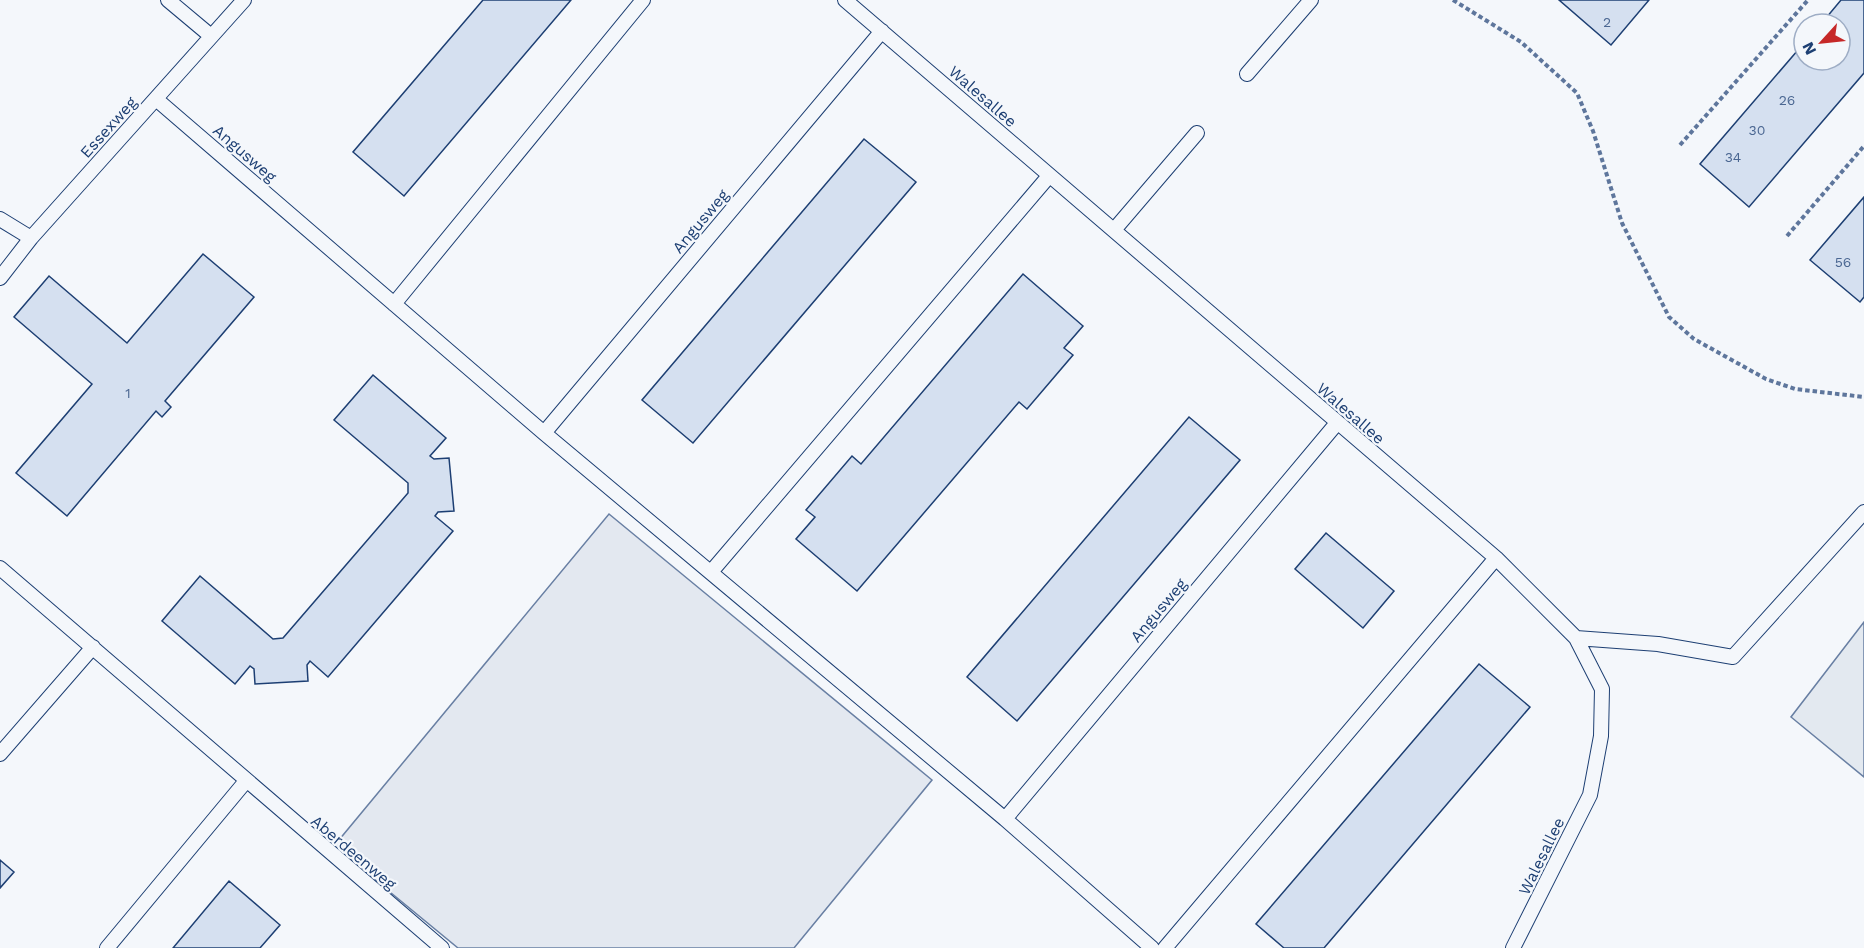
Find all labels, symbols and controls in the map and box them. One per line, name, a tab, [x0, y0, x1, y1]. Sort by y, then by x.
north arrow	[1792, 12, 1852, 72]
house number: 2	[1603, 14, 1611, 30]
text: N	[1798, 39, 1820, 58]
street label: Walesallee	[945, 62, 1020, 131]
house number: 26	[1779, 92, 1795, 108]
street label: Essexweg	[76, 93, 141, 162]
street label: Angusweg	[209, 121, 281, 186]
house number: 30	[1749, 122, 1765, 138]
house number: 34	[1725, 149, 1741, 165]
street label: Angusweg	[668, 185, 733, 257]
house number: 56	[1835, 254, 1851, 270]
street label: Walesallee	[1313, 379, 1388, 448]
house number: 1	[125, 385, 131, 401]
street label: Angusweg	[1126, 574, 1191, 646]
street label: Aberdeenweg	[307, 811, 400, 894]
street label: Walesallee	[1515, 814, 1568, 898]

